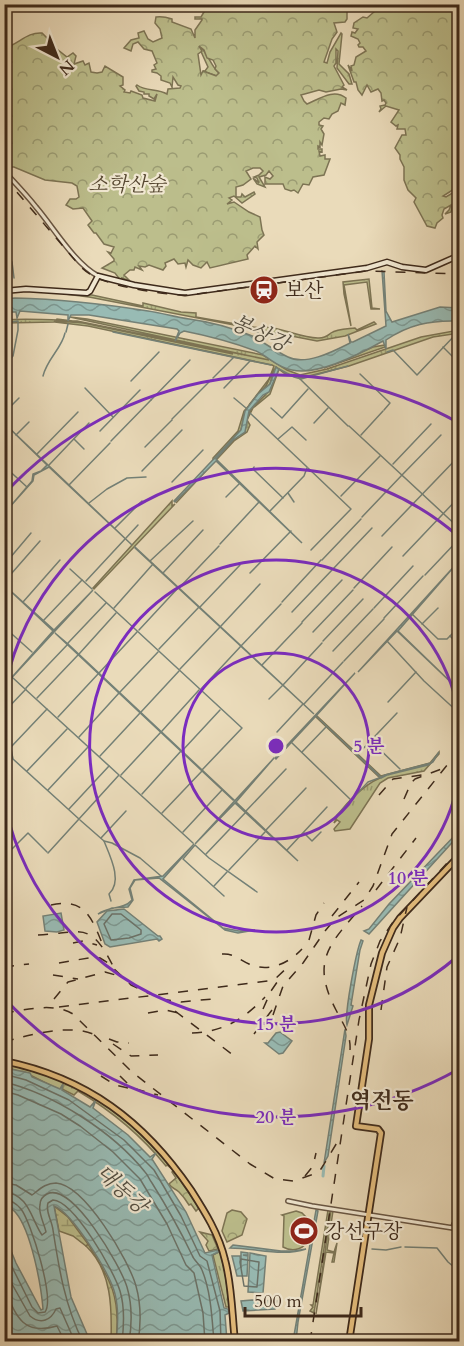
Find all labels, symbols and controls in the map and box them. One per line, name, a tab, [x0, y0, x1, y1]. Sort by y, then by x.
north arrow	[27, 27, 87, 87]
text: N	[54, 55, 79, 80]
park label: 소학산숲	[88, 171, 167, 198]
station icon: 보산	[248, 274, 280, 306]
place label: 보산	[285, 277, 324, 304]
water label: 봉상강	[226, 308, 296, 360]
text: 5 분	[353, 734, 385, 759]
centre of rings	[266, 736, 286, 756]
text: 10 분	[388, 866, 429, 891]
text: 15 분	[256, 1012, 297, 1037]
district label: 역전동	[350, 1086, 414, 1116]
text: 20 분	[256, 1105, 297, 1130]
water label: 대동강	[89, 1158, 156, 1222]
sports icon: 강선구장	[288, 1215, 320, 1247]
place label: 강선구장	[325, 1218, 403, 1245]
scale bar	[245, 1280, 360, 1318]
text: 500 m	[254, 1289, 302, 1314]

